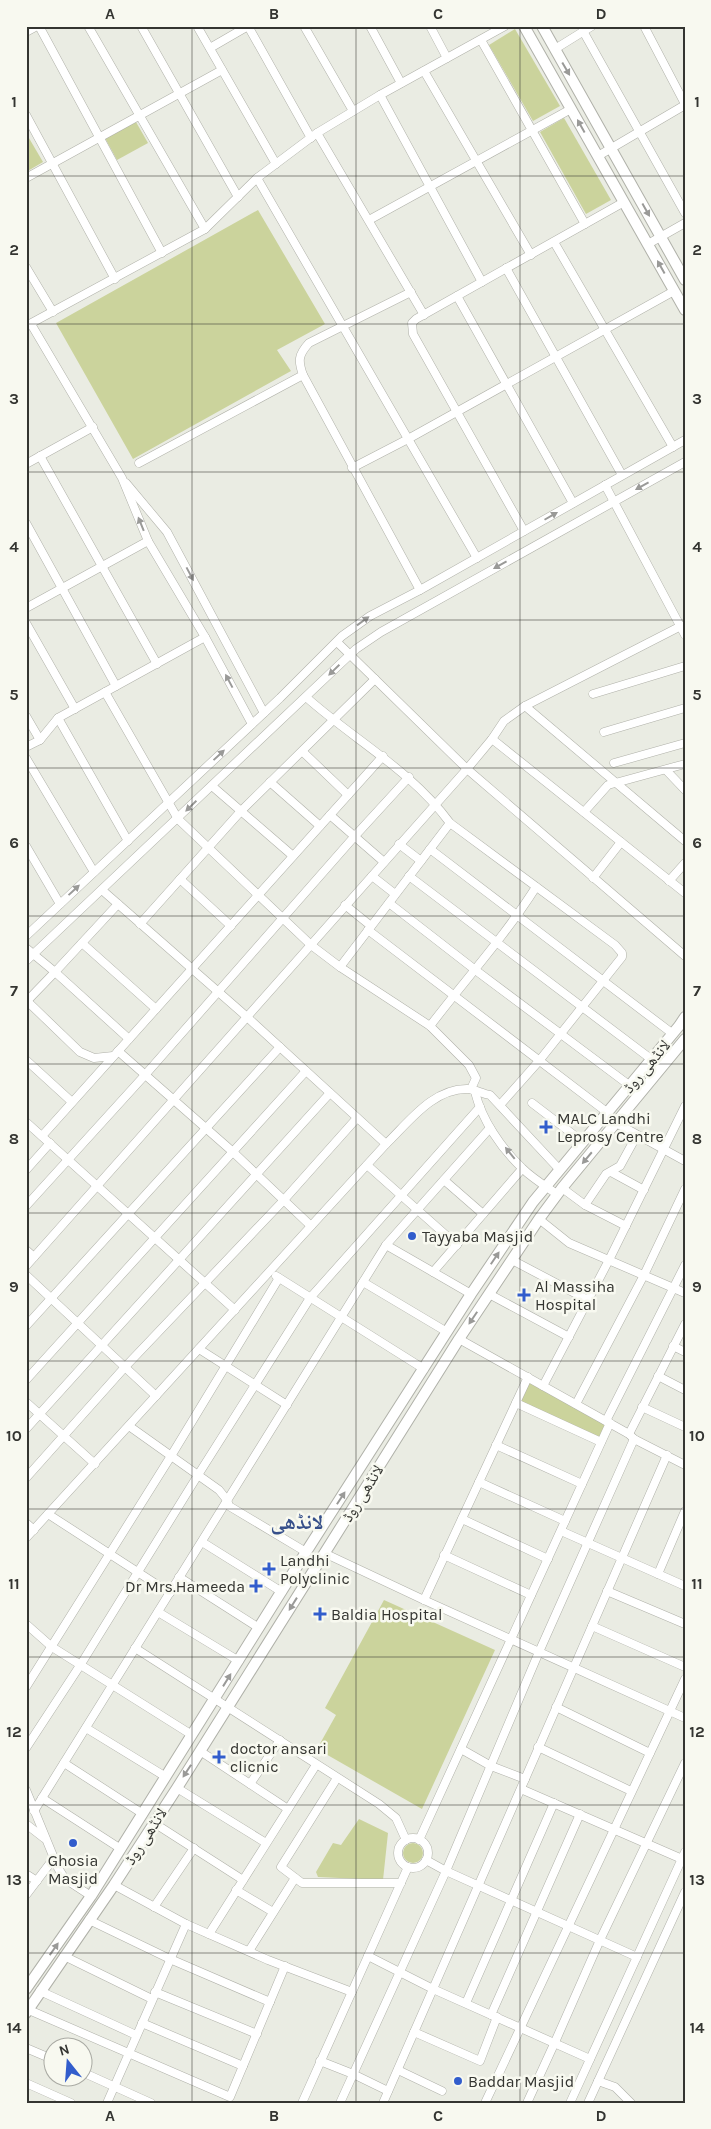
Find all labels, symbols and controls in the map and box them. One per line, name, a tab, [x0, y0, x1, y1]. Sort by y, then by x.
text: A	[105, 4, 115, 23]
text: B	[269, 4, 279, 23]
text: C	[433, 4, 443, 23]
text: D	[596, 4, 607, 23]
one-way arrow	[562, 61, 570, 76]
text: 1	[11, 92, 17, 111]
text: 1	[694, 92, 700, 111]
one-way arrow	[577, 119, 585, 133]
one-way arrow	[642, 203, 650, 217]
text: 2	[9, 240, 19, 259]
text: 2	[692, 240, 702, 259]
one-way arrow	[657, 260, 665, 275]
text: 3	[9, 389, 19, 408]
text: 3	[692, 389, 702, 408]
one-way arrow	[635, 482, 649, 490]
one-way arrow	[543, 512, 558, 520]
one-way arrow	[137, 517, 144, 532]
text: 4	[9, 537, 19, 556]
text: 4	[692, 537, 702, 556]
one-way arrow	[493, 561, 507, 569]
one-way arrow	[186, 567, 194, 582]
one-way arrow	[356, 616, 370, 626]
one-way arrow	[328, 664, 340, 676]
one-way arrow	[225, 674, 233, 688]
text: 5	[9, 685, 19, 704]
text: 5	[692, 685, 702, 704]
one-way arrow	[212, 749, 224, 761]
one-way arrow	[185, 800, 197, 812]
text: 6	[9, 833, 19, 852]
text: 6	[692, 833, 702, 852]
one-way arrow	[68, 884, 80, 896]
text: 7	[10, 981, 18, 1000]
text: 7	[693, 981, 701, 1000]
street label: لانڈھی روڈ	[619, 1036, 675, 1097]
place label: MALC Landhi Leprosy Centre	[557, 1109, 664, 1146]
marker: MALC Landhi Leprosy Centre	[539, 1120, 553, 1134]
text: 8	[9, 1129, 19, 1148]
text: 8	[692, 1129, 702, 1148]
one-way arrow	[504, 1147, 515, 1160]
one-way arrow	[581, 1151, 593, 1163]
place label: Tayyaba Masjid	[422, 1227, 533, 1246]
marker: Tayyaba Masjid	[406, 1230, 418, 1242]
one-way arrow	[490, 1251, 500, 1265]
text: 9	[9, 1277, 19, 1296]
place label: Al Massiha Hospital	[535, 1277, 615, 1314]
text: 9	[692, 1277, 702, 1296]
marker: Al Massiha Hospital	[517, 1288, 531, 1302]
one-way arrow	[468, 1312, 478, 1325]
text: 10	[6, 1426, 22, 1445]
text: 10	[689, 1426, 705, 1445]
street label: لانڈھی روڈ	[338, 1461, 388, 1526]
one-way arrow	[336, 1491, 346, 1504]
district label: لانڈھی	[271, 1510, 323, 1535]
place label: Landhi Polyclinic	[280, 1551, 350, 1588]
marker: Landhi Polyclinic	[262, 1562, 276, 1576]
text: 11	[8, 1574, 20, 1593]
text: 11	[691, 1574, 703, 1593]
place label: Dr Mrs.Hameeda	[125, 1577, 245, 1596]
marker: Dr Mrs.Hameeda	[249, 1579, 263, 1593]
one-way arrow	[288, 1597, 297, 1610]
place label: Baldia Hospital	[331, 1605, 442, 1624]
marker: Baldia Hospital	[313, 1607, 327, 1621]
one-way arrow	[222, 1673, 232, 1686]
text: 12	[6, 1722, 22, 1741]
text: 12	[689, 1722, 705, 1741]
place label: doctor ansari clicnic	[230, 1739, 327, 1776]
marker: doctor ansari clicnic	[212, 1750, 226, 1764]
one-way arrow	[182, 1764, 192, 1778]
street label: لانڈھی روڈ	[120, 1804, 172, 1869]
marker: Ghosia Masjid	[67, 1837, 79, 1849]
place label: Ghosia Masjid	[48, 1851, 98, 1888]
text: 13	[6, 1870, 22, 1889]
text: 13	[689, 1870, 705, 1889]
one-way arrow	[49, 1942, 59, 1956]
text: 14	[6, 2018, 22, 2037]
text: 14	[689, 2018, 705, 2037]
north arrow	[42, 2036, 92, 2086]
text: N	[57, 2040, 72, 2060]
place label: Baddar Masjid	[468, 2072, 574, 2091]
marker: Baddar Masjid	[452, 2075, 464, 2087]
text: A	[105, 2106, 115, 2125]
text: B	[269, 2106, 279, 2125]
text: C	[433, 2106, 443, 2125]
text: D	[596, 2106, 607, 2125]

